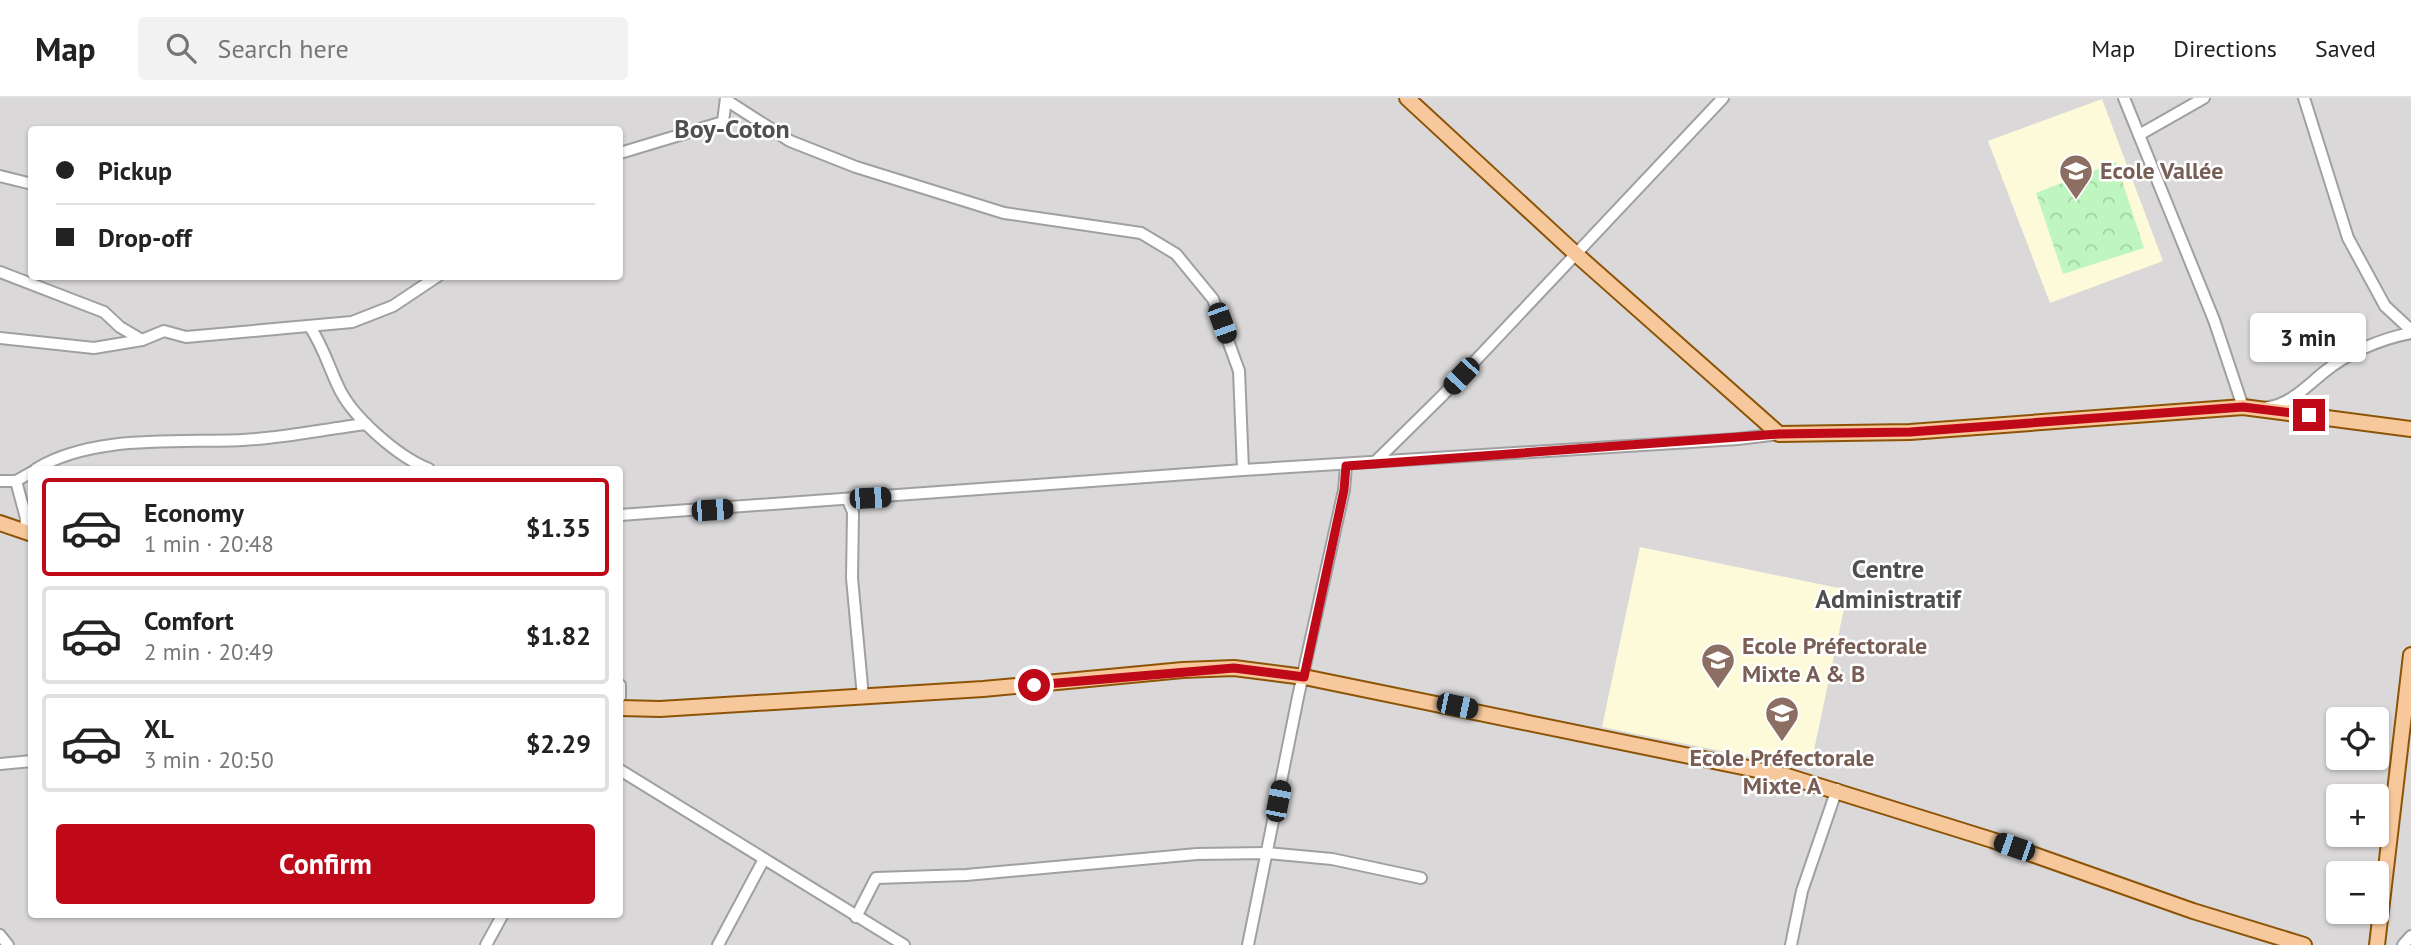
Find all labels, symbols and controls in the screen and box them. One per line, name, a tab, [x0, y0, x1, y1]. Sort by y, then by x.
search box	[138, 17, 628, 80]
text: Map	[35, 27, 96, 70]
icon: search	[162, 29, 200, 67]
text: Search here	[218, 32, 349, 65]
text: Map	[2091, 33, 2135, 64]
text: Directions	[2173, 33, 2277, 64]
text: Saved	[2315, 33, 2376, 64]
district label: Boy-Coton	[674, 112, 790, 145]
school or university icon: Ecole Vallée	[2057, 152, 2095, 201]
text: Pickup	[98, 154, 172, 187]
place label: Ecole Vallée	[2100, 155, 2223, 186]
text: Drop-off	[98, 221, 192, 254]
car	[1205, 300, 1240, 346]
callout: 3 min	[2251, 314, 2367, 362]
text: 3 min	[2280, 323, 2336, 352]
car	[1439, 353, 1484, 399]
route end	[2293, 399, 2325, 431]
car	[849, 486, 892, 510]
icon: car	[60, 496, 123, 559]
text: Economy	[144, 496, 244, 529]
car	[691, 498, 734, 522]
text: $1.35	[526, 511, 591, 544]
text: 1 min · 20:48	[144, 529, 274, 558]
district label: Centre Administratif	[1815, 552, 1962, 615]
icon: car	[60, 604, 123, 667]
text: Comfort	[144, 604, 234, 637]
text: $1.82	[526, 619, 591, 652]
place label: Ecole Préfectorale Mixte A & B	[1742, 630, 1927, 689]
text: 2 min · 20:49	[144, 637, 274, 666]
school or university icon: Ecole Préfectorale Mixte A & B	[1699, 641, 1737, 690]
route start	[1018, 669, 1050, 701]
car	[1435, 691, 1480, 721]
school or university icon: Ecole Préfectorale Mixte A	[1763, 694, 1801, 743]
map controls	[2326, 707, 2389, 924]
button: locate	[2326, 707, 2389, 770]
icon: car	[60, 712, 123, 775]
text: XL	[144, 712, 174, 745]
text: $2.29	[526, 727, 591, 760]
place label: Ecole Préfectorale Mixte A	[1689, 742, 1875, 801]
text: 3 min · 20:50	[144, 745, 274, 774]
car	[1264, 778, 1293, 824]
button: +	[2326, 784, 2389, 847]
button: Confirm	[56, 824, 595, 904]
car	[1991, 830, 2038, 864]
button: −	[2326, 861, 2389, 924]

